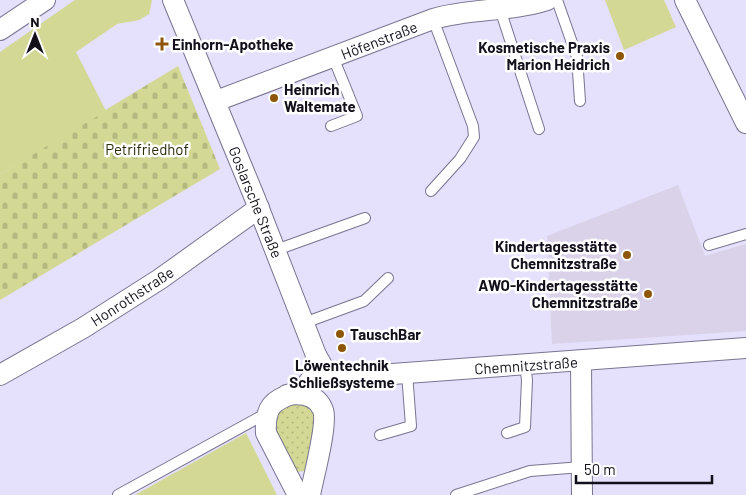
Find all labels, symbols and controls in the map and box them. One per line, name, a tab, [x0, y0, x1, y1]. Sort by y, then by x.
north arrow	[10, 10, 60, 60]
text: N	[30, 13, 40, 30]
street label: Höfenstraße	[338, 17, 420, 63]
place label: Einhorn-Apotheke	[172, 35, 294, 53]
marker: Einhorn-Apotheke	[156, 38, 168, 50]
place label: Kosmetische Praxis Marion Heidrich	[478, 38, 610, 73]
marker: Kosmetische Praxis Marion Heidrich	[614, 50, 626, 62]
place label: Heinrich Waltemate	[284, 80, 356, 115]
marker: Heinrich Waltemate	[268, 92, 280, 104]
park label: Petrifriedhof	[105, 140, 189, 158]
street label: Goslarsche Straße	[225, 144, 287, 260]
place label: Kindertagesstätte Chemnitzstraße	[495, 237, 617, 272]
marker: Kindertagesstätte Chemnitzstraße	[621, 249, 633, 261]
street label: Honrothstraße	[87, 263, 177, 329]
place label: AWO-Kindertagesstätte Chemnitzstraße	[478, 276, 638, 311]
marker: AWO-Kindertagesstätte Chemnitzstraße	[642, 288, 654, 300]
place label: TauschBar	[350, 325, 421, 343]
marker: TauschBar	[334, 328, 346, 340]
marker: Löwentechnik Schließsysteme	[336, 342, 348, 354]
street label: Chemnitzstraße	[474, 352, 578, 378]
place label: Löwentechnik Schließsysteme	[289, 356, 395, 391]
scale bar	[576, 452, 712, 484]
text: 50 m	[584, 460, 616, 478]

